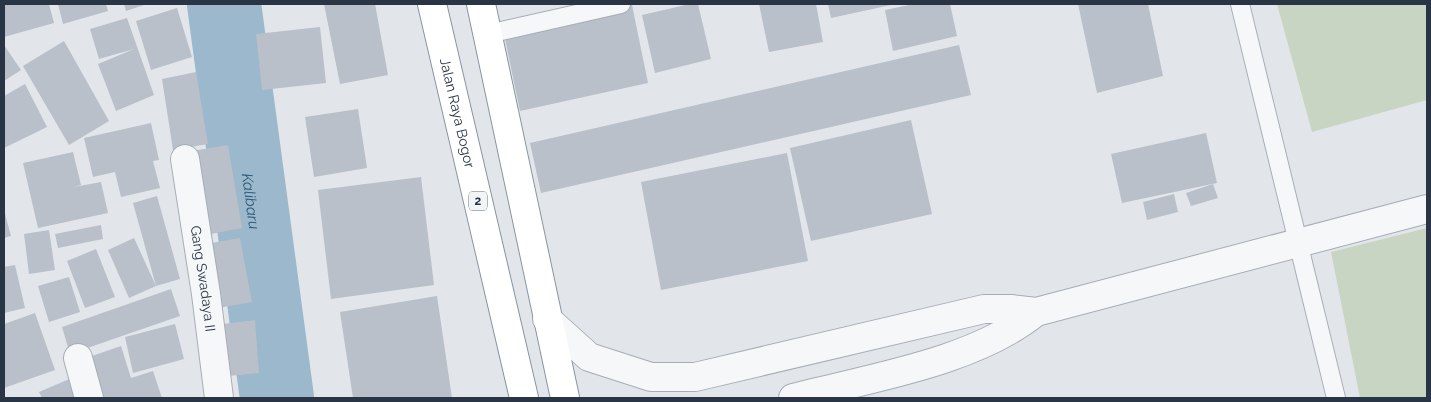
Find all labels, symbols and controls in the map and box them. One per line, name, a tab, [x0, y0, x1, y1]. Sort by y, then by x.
street label: Jalan Raya Bogor	[437, 57, 478, 170]
water label: Kalibaru	[238, 172, 263, 231]
road number: 2	[469, 192, 487, 210]
street label: Gang Swadaya II	[187, 224, 219, 333]

